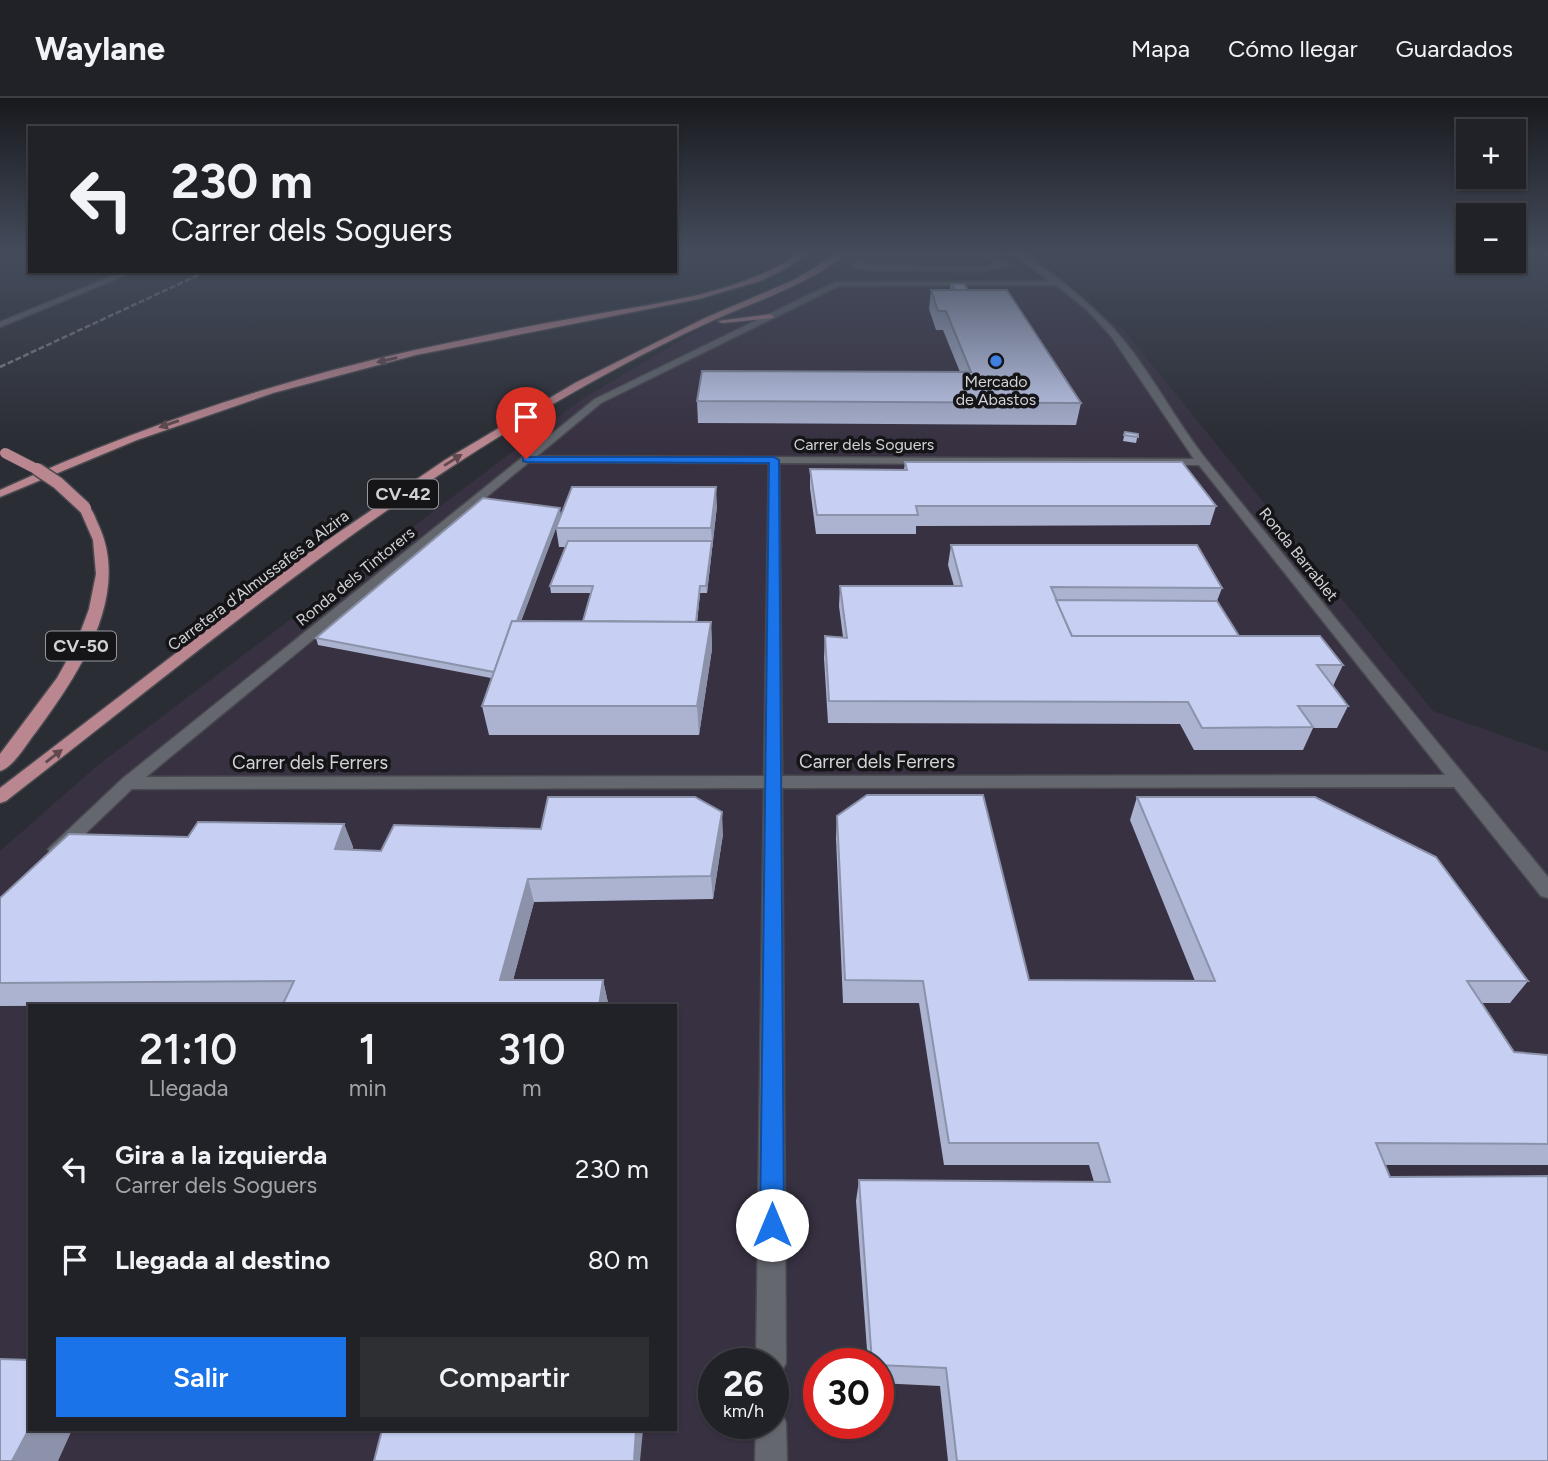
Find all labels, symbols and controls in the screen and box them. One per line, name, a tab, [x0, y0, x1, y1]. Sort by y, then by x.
text: Waylane	[35, 29, 165, 68]
text: Mapa	[1131, 34, 1190, 63]
text: Cómo llegar	[1228, 34, 1358, 63]
text: Guardados	[1396, 34, 1513, 63]
map controls	[1456, 119, 1526, 273]
button: +	[1456, 119, 1526, 189]
text: 230 m	[171, 151, 313, 210]
icon: left	[56, 154, 147, 245]
button: −	[1456, 203, 1526, 273]
text: Carrer dels Soguers	[171, 211, 452, 249]
marker: Mercado de Abastos	[988, 353, 1004, 369]
one-way arrow	[376, 355, 398, 366]
place label: Mercado de Abastos	[956, 372, 1036, 409]
pin	[496, 387, 556, 459]
icon: arrive	[507, 398, 545, 436]
one-way arrow	[158, 419, 179, 430]
street label: Carrer dels Soguers	[794, 435, 934, 454]
one-way arrow	[443, 453, 463, 466]
road number: CV-42	[368, 480, 438, 508]
street label: Ronda Barrablet	[1255, 504, 1342, 605]
street label: Carretera d'Almussafes a Alzira	[164, 506, 353, 655]
street label: Ronda dels Tintorers	[292, 523, 418, 630]
road number: CV-50	[46, 632, 116, 660]
one-way arrow	[45, 749, 63, 763]
street label: Carrer dels Ferrers	[799, 750, 955, 773]
street label: Carrer dels Ferrers	[232, 751, 388, 774]
text: 21:10	[139, 1024, 237, 1075]
text: 1	[359, 1024, 376, 1075]
text: 310	[498, 1024, 566, 1075]
text: Llegada	[148, 1074, 228, 1102]
text: min	[349, 1074, 387, 1102]
text: m	[522, 1074, 542, 1102]
text: Gira a la izquierda	[115, 1139, 327, 1171]
icon: left	[56, 1150, 94, 1188]
text: 230 m	[575, 1153, 649, 1185]
text: Carrer dels Soguers	[115, 1171, 317, 1199]
position arrow	[735, 1188, 809, 1262]
icon: arrive	[56, 1241, 94, 1279]
text: Llegada al destino	[115, 1244, 330, 1276]
text: 80 m	[588, 1244, 649, 1276]
button: Salir	[56, 1337, 346, 1417]
button: Compartir	[360, 1337, 649, 1417]
speed limit sign: 30	[803, 1348, 894, 1439]
text: 26	[723, 1363, 764, 1405]
text: km/h	[723, 1400, 764, 1422]

